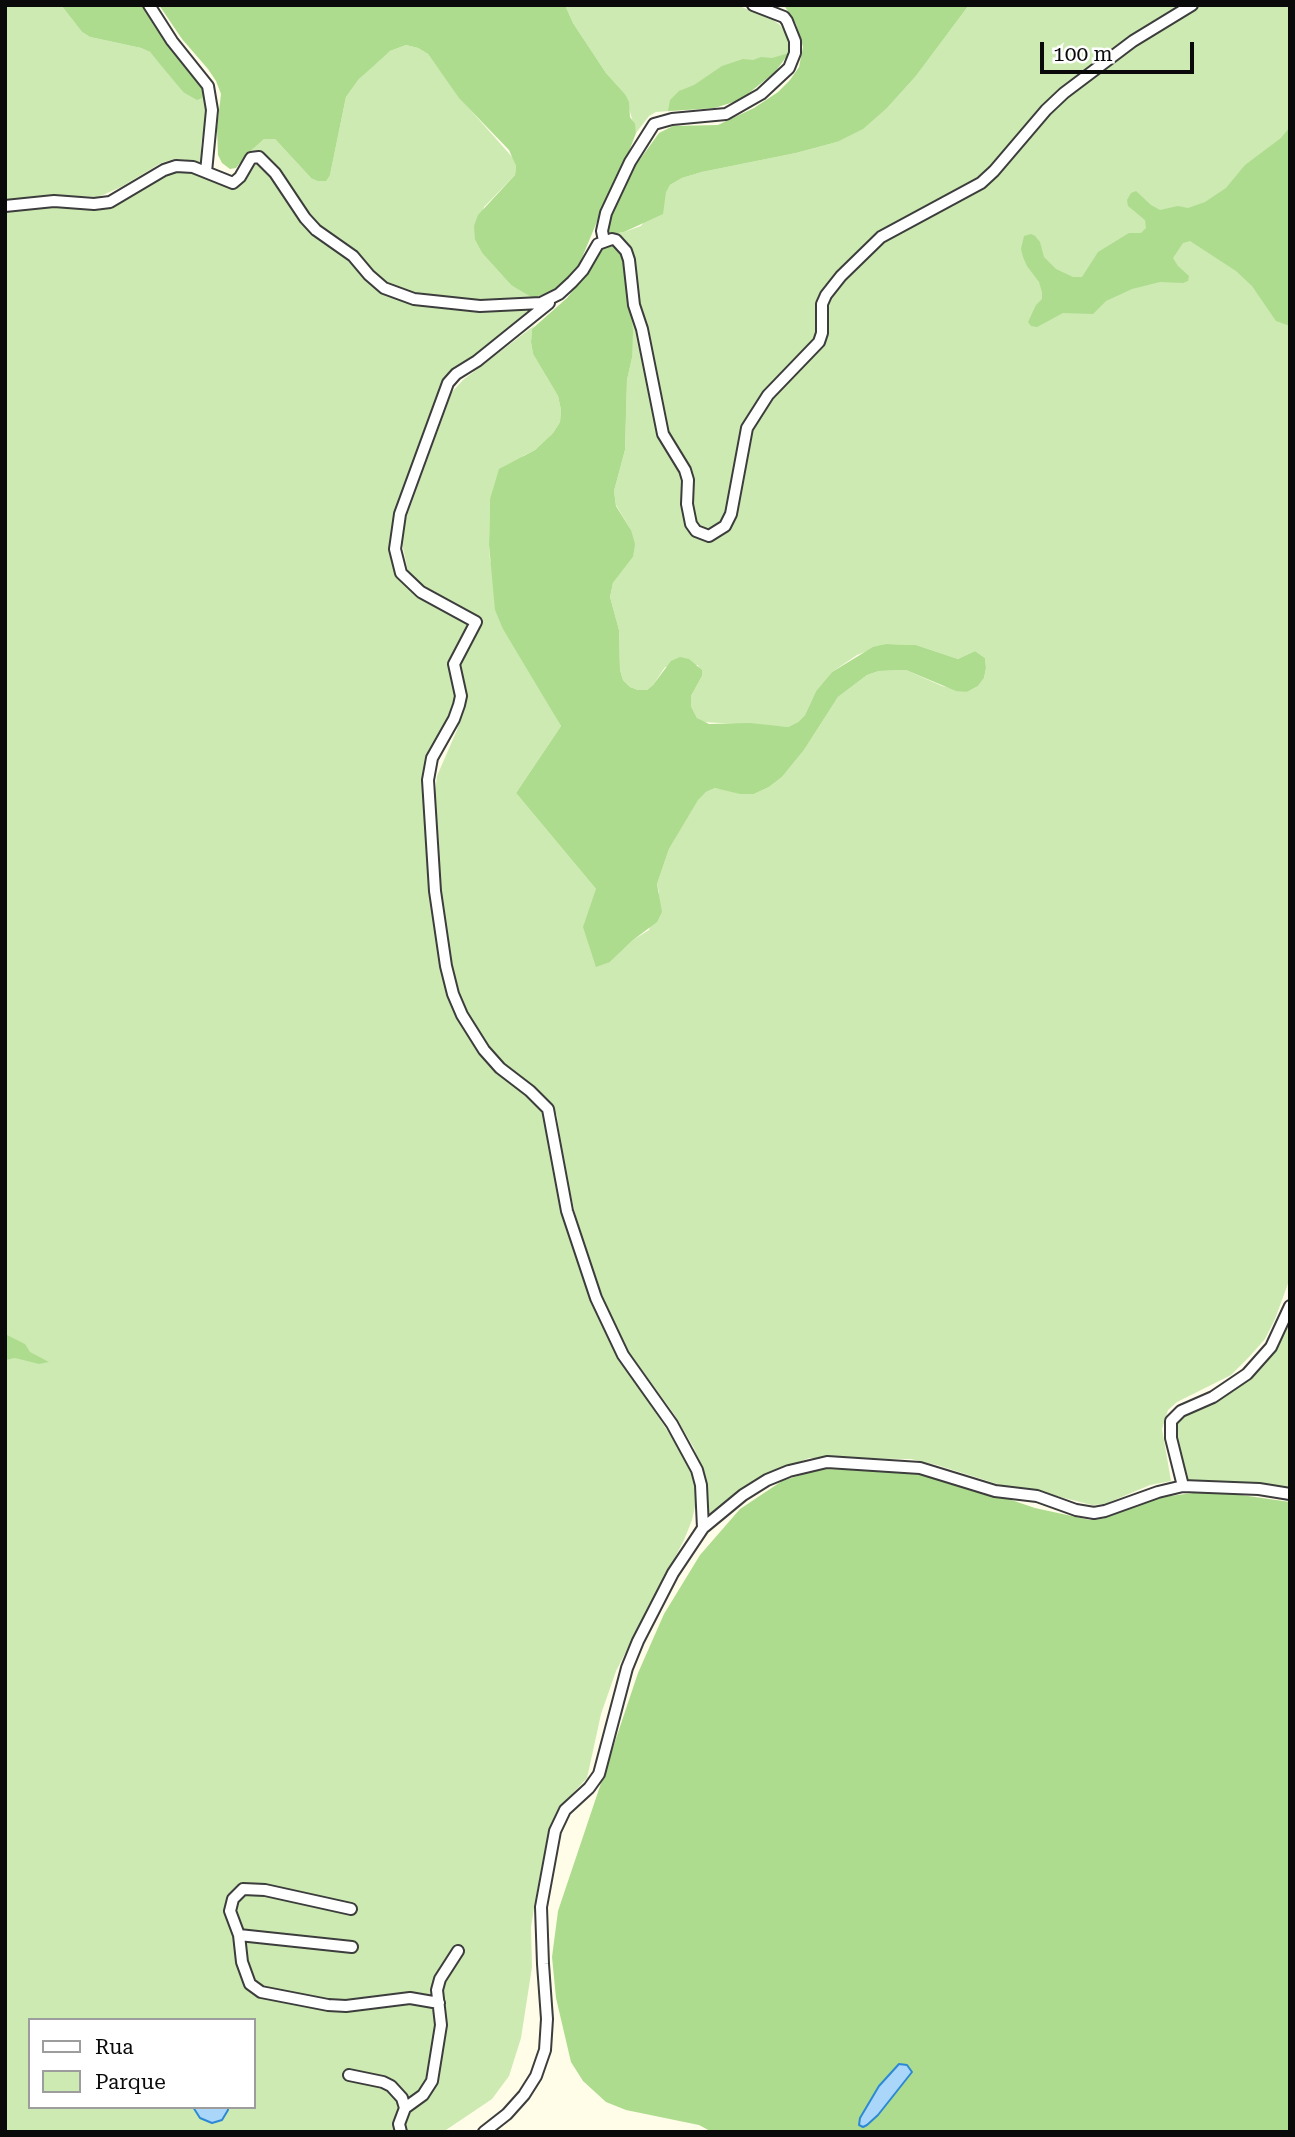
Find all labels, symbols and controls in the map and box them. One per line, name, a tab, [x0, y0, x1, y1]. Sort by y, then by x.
scale bar	[1043, 28, 1197, 72]
text: 100 m	[1053, 42, 1113, 66]
legend	[28, 2018, 256, 2109]
text: Rua	[95, 2035, 134, 2059]
text: Parque	[95, 2070, 166, 2094]

